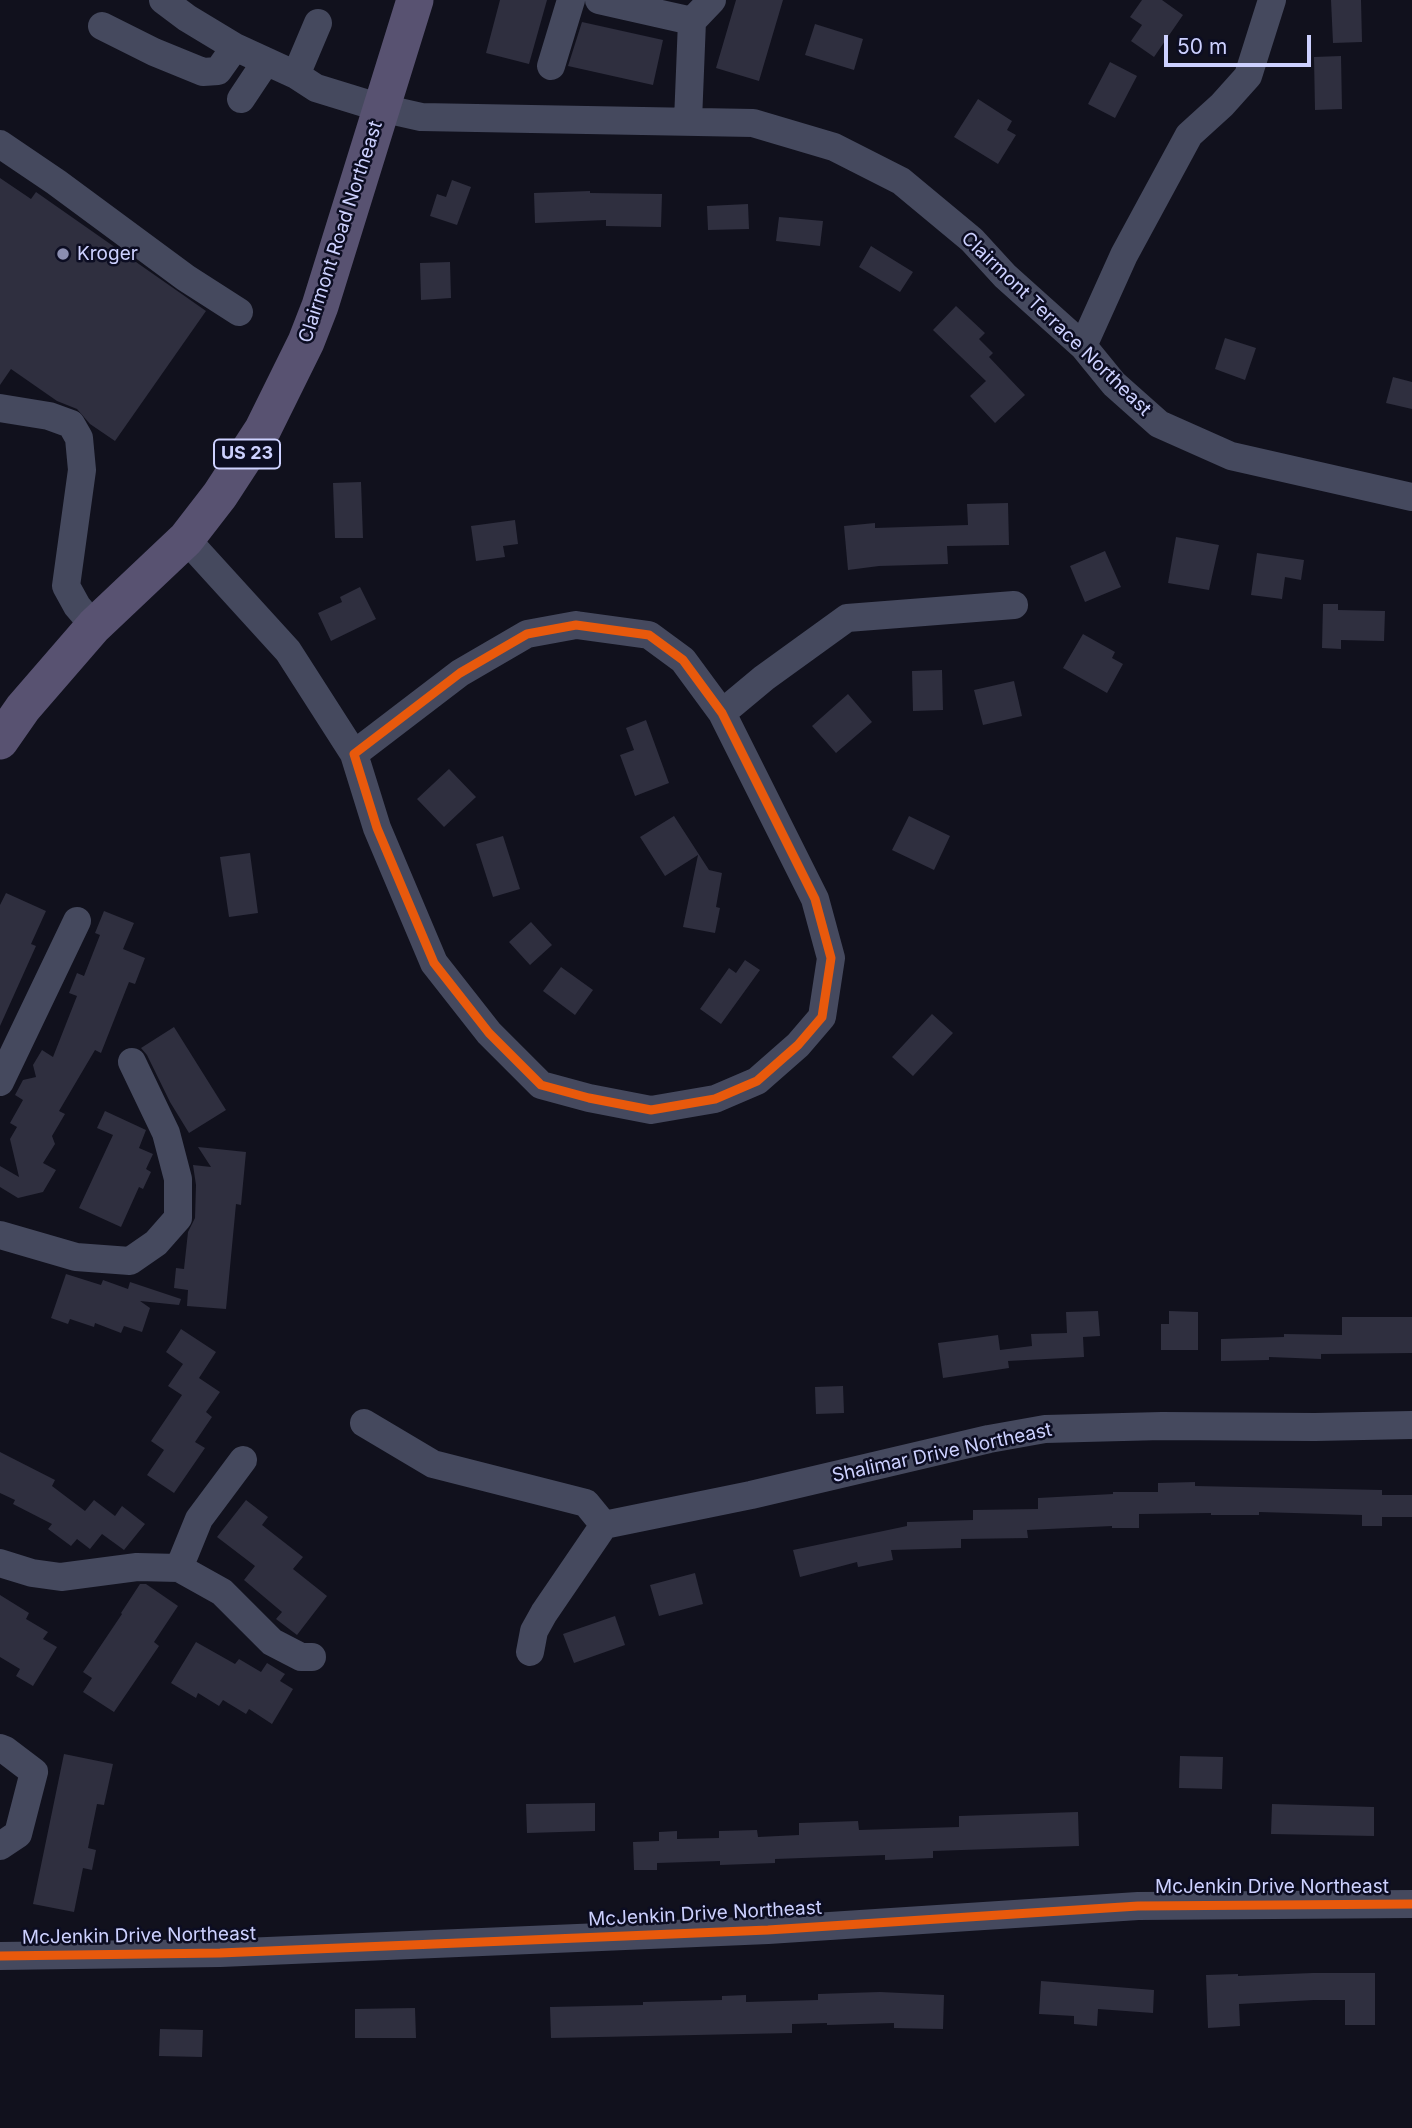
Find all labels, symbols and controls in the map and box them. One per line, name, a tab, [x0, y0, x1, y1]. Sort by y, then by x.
scale bar	[1167, 21, 1314, 65]
text: 50 m	[1177, 34, 1227, 59]
street label: Clairmont Road Northeast	[294, 118, 388, 346]
street label: Clairmont Terrace Northeast	[956, 227, 1156, 421]
place label: Kroger	[77, 243, 138, 265]
marker: Kroger	[55, 246, 71, 262]
road number: US 23	[214, 440, 280, 468]
street label: Shalimar Drive Northeast	[830, 1419, 1054, 1487]
street label: McJenkin Drive Northeast	[1155, 1876, 1389, 1898]
street label: McJenkin Drive Northeast	[588, 1896, 822, 1932]
street label: McJenkin Drive Northeast	[22, 1923, 256, 1949]

